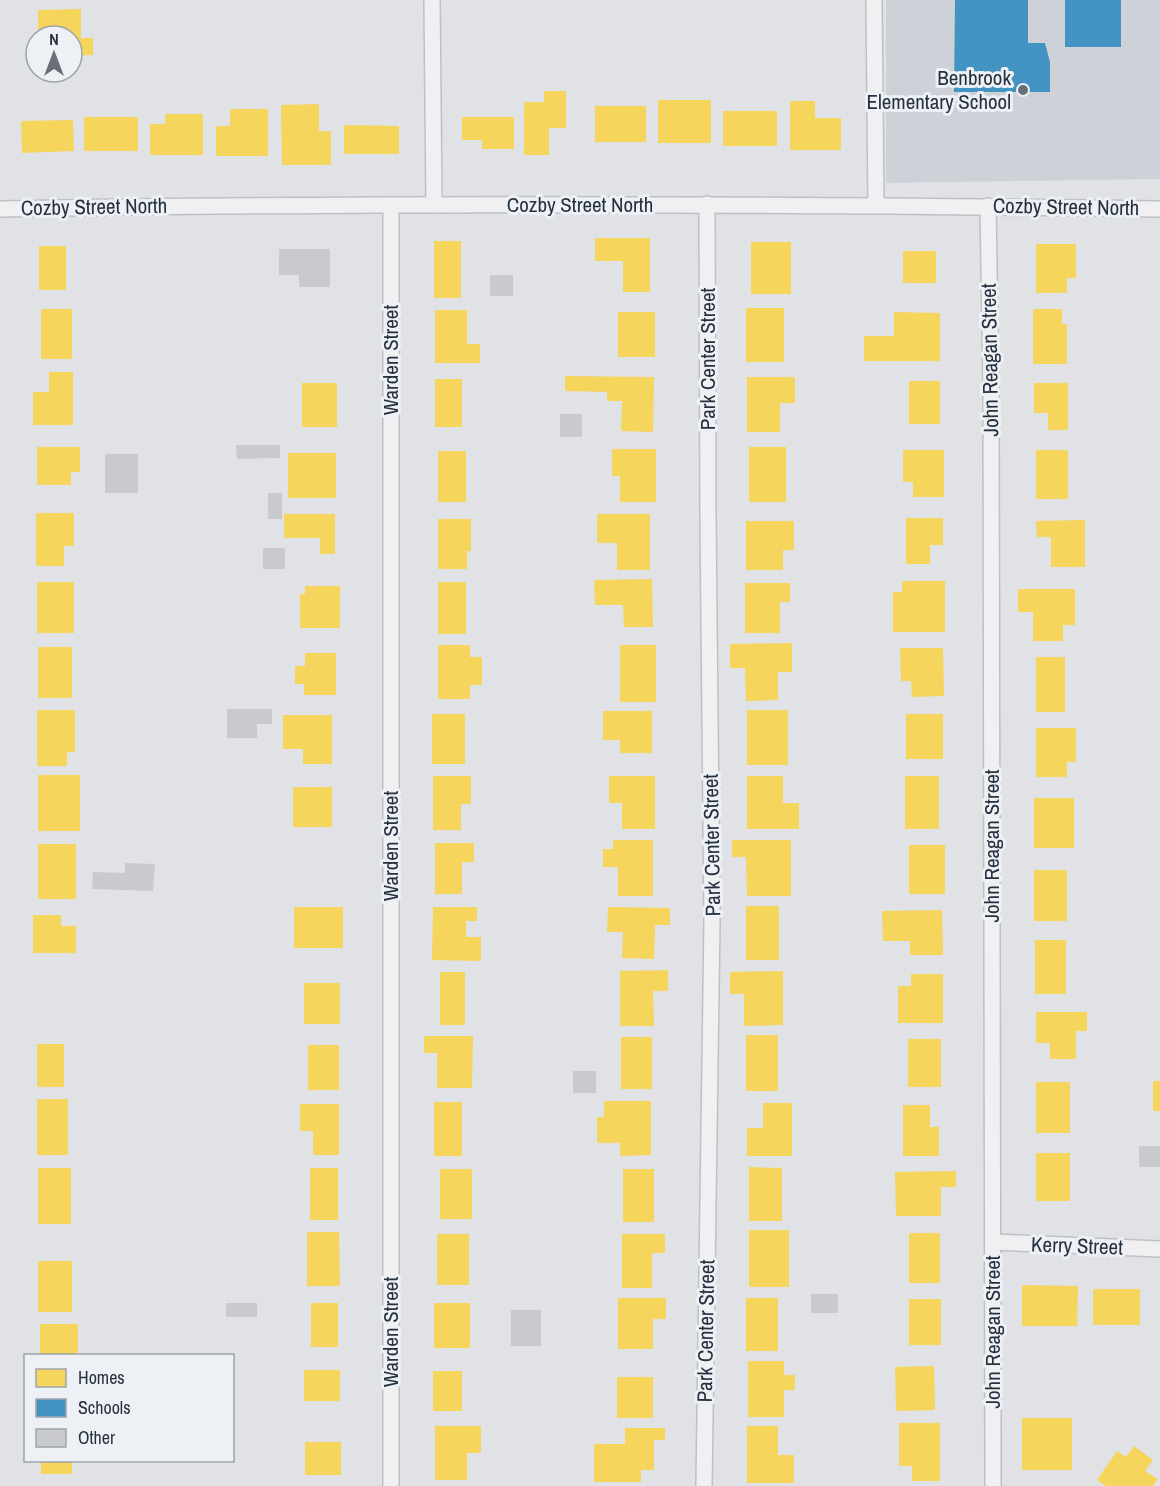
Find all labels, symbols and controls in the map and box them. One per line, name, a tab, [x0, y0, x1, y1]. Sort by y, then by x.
north arrow	[24, 24, 84, 84]
text: N	[49, 28, 59, 50]
place label: Benbrook Elementary School	[866, 63, 1011, 116]
marker: Benbrook Elementary School	[1016, 83, 1030, 97]
street label: Cozby Street North	[507, 190, 653, 219]
street label: Cozby Street North	[21, 191, 167, 222]
street label: Cozby Street North	[993, 191, 1139, 222]
street label: John Reagan Street	[974, 283, 1005, 437]
street label: Park Center Street	[693, 287, 722, 430]
street label: Warden Street	[376, 305, 405, 415]
street label: John Reagan Street	[977, 769, 1006, 923]
street label: Park Center Street	[696, 773, 727, 917]
street label: Warden Street	[376, 791, 405, 901]
street label: Kerry Street	[1031, 1229, 1124, 1262]
street label: John Reagan Street	[978, 1255, 1007, 1409]
street label: Park Center Street	[690, 1259, 721, 1403]
street label: Warden Street	[376, 1277, 405, 1387]
legend	[24, 1354, 234, 1462]
text: Homes	[78, 1365, 125, 1390]
text: Schools	[78, 1395, 131, 1420]
text: Other	[78, 1425, 115, 1450]

